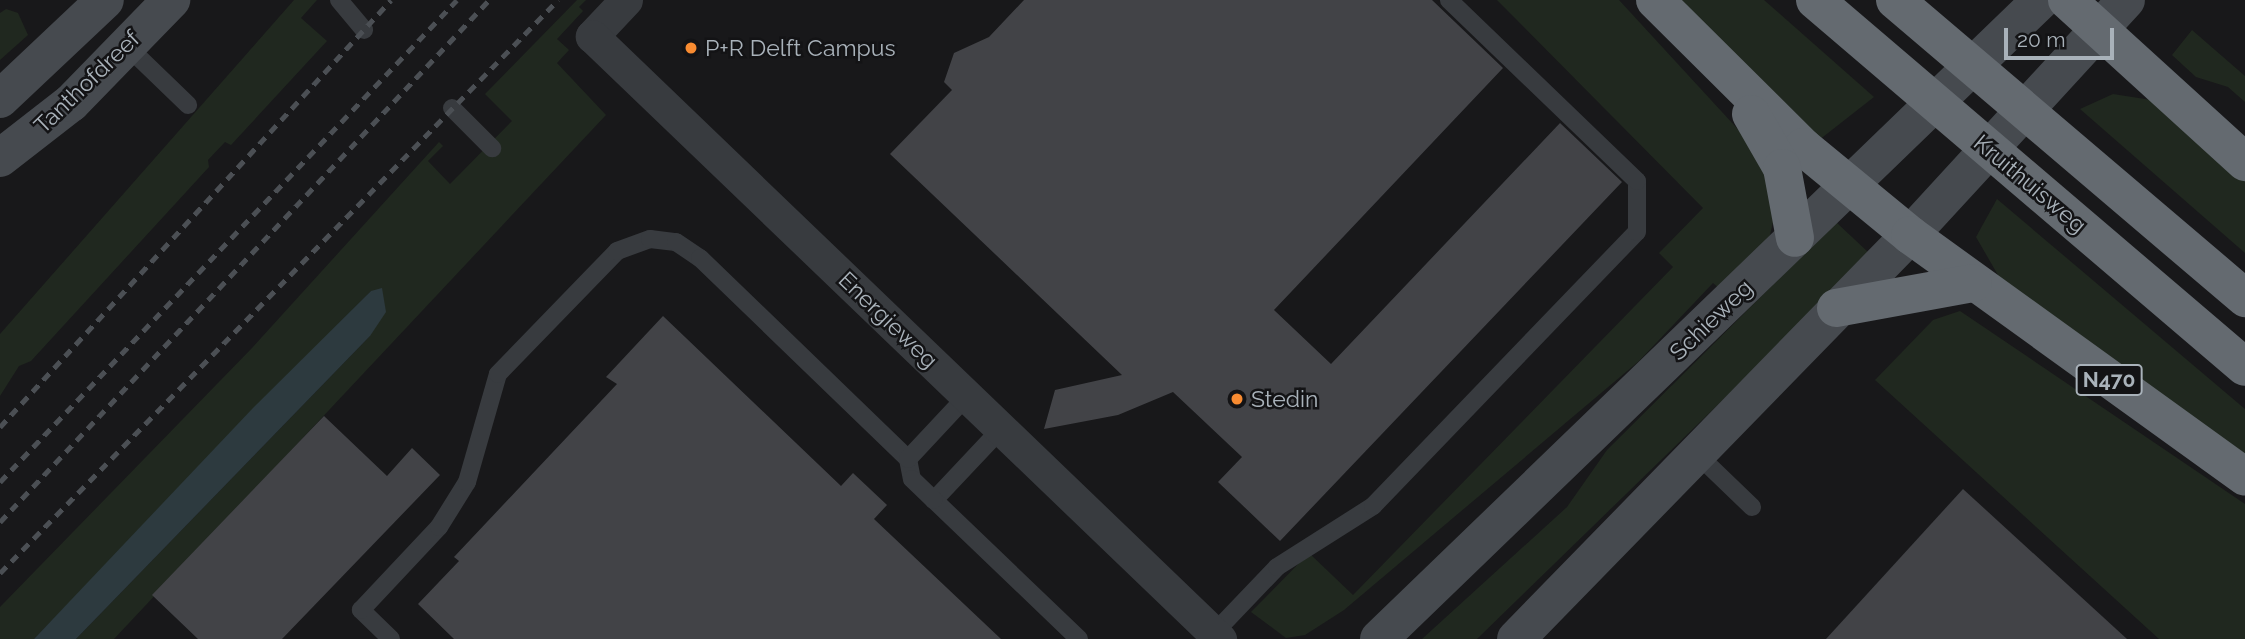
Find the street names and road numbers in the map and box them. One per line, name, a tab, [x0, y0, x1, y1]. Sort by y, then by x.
street label: Tanthofdreef	[29, 25, 145, 139]
street label: Kruithuisweg	[1968, 129, 2092, 239]
street label: Energieweg	[833, 266, 943, 374]
street label: Schieweg	[1664, 274, 1758, 366]
road number: N470	[2074, 362, 2144, 398]

